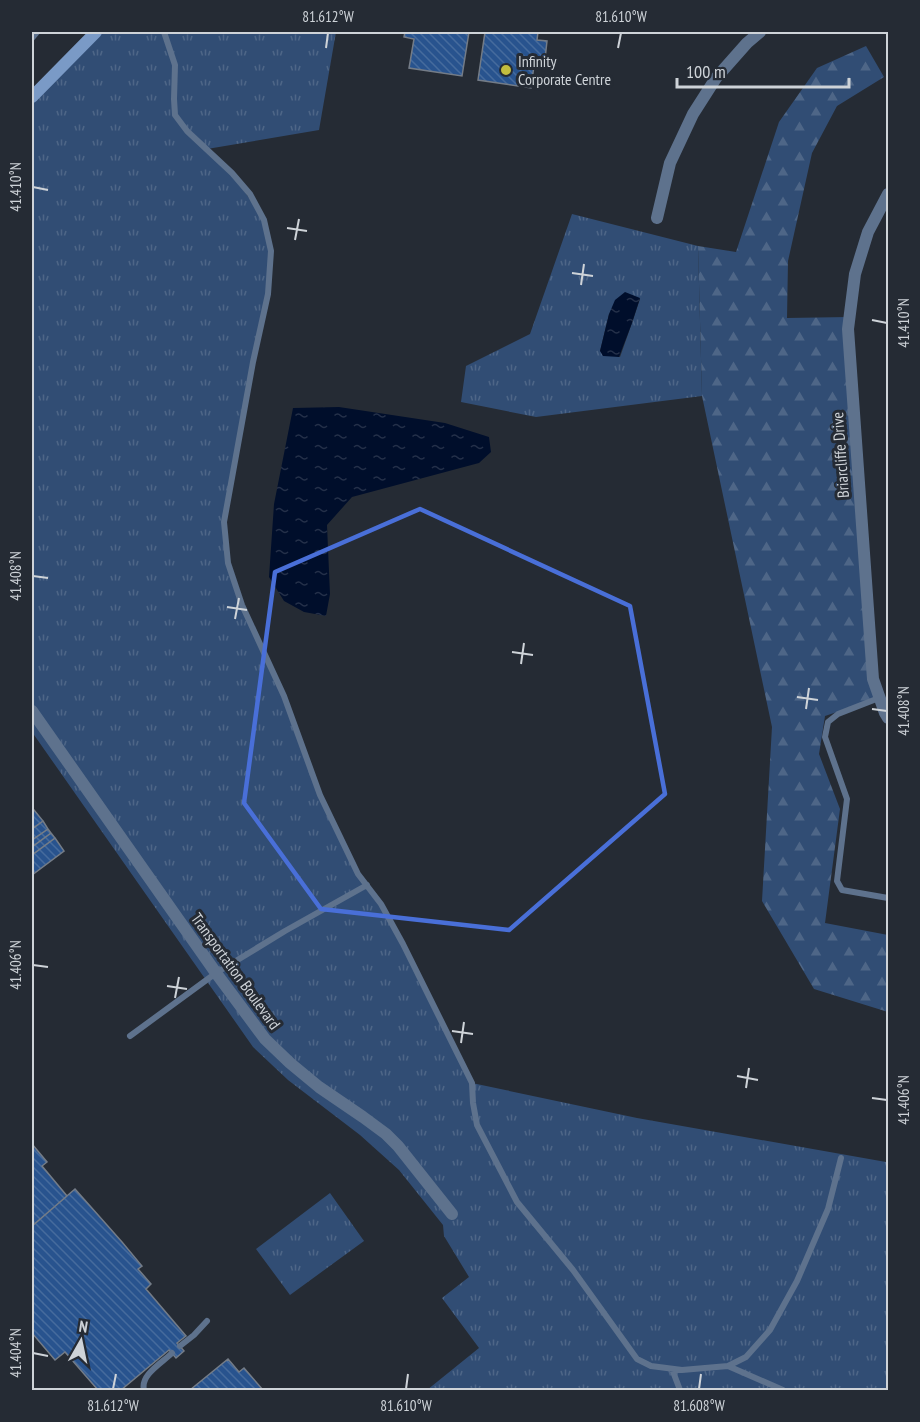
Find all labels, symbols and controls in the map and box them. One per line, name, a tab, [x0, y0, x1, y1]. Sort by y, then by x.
text: 81.612°W	[302, 7, 354, 26]
text: 81.610°W	[595, 7, 647, 26]
place label: Infinity Corporate Centre	[518, 51, 611, 89]
scale bar	[677, 51, 850, 89]
text: 100 m	[686, 60, 726, 83]
marker: Infinity Corporate Centre	[499, 63, 513, 77]
text: 41.410°N	[6, 162, 25, 212]
text: 41.410°N	[894, 298, 913, 348]
street label: Briarcliffe Drive	[827, 411, 853, 499]
text: 41.408°N	[6, 551, 25, 601]
text: 41.408°N	[894, 686, 913, 736]
street label: Transportation Boulevard	[187, 909, 285, 1033]
text: 41.406°N	[6, 940, 25, 990]
text: 41.406°N	[894, 1075, 913, 1125]
north arrow	[51, 1311, 111, 1371]
text: N	[78, 1316, 89, 1337]
text: 41.404°N	[6, 1328, 25, 1378]
text: 81.612°W	[87, 1396, 139, 1415]
text: 81.610°W	[380, 1396, 432, 1415]
text: 81.608°W	[673, 1396, 725, 1415]

